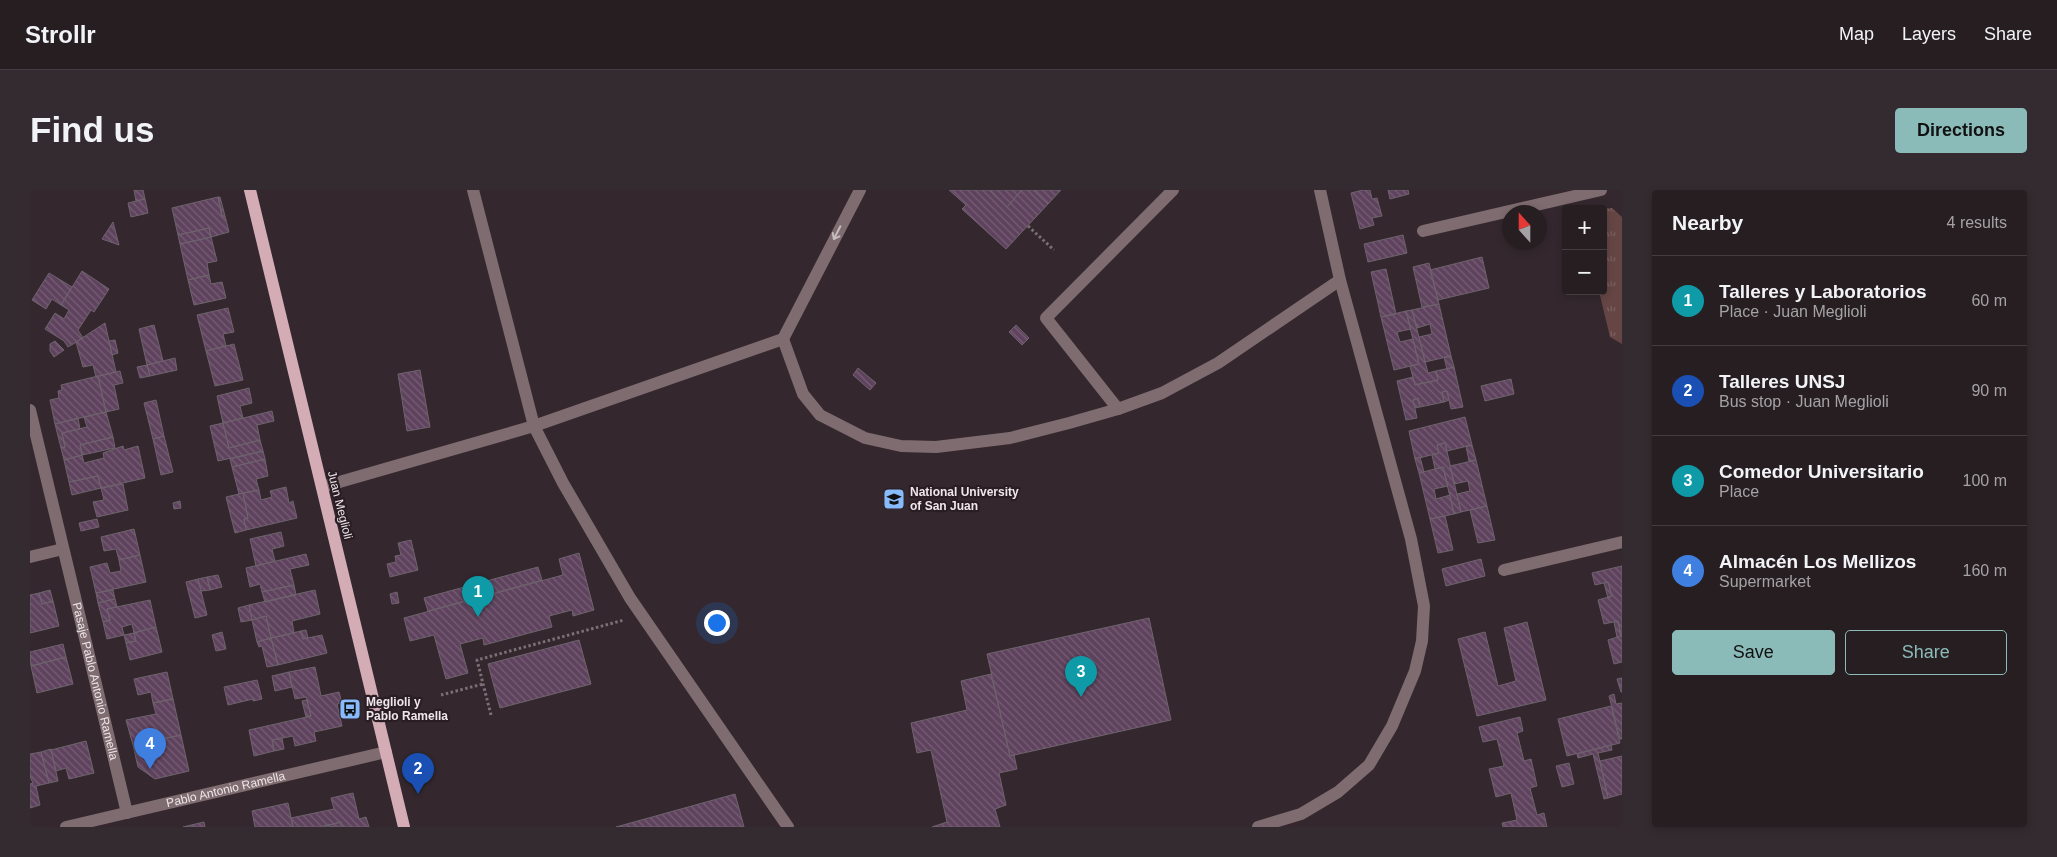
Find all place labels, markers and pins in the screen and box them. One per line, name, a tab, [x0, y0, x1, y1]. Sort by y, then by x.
place label: National University of San Juan	[910, 485, 1019, 513]
school or university icon: National University of San Juan	[882, 487, 906, 511]
pin: 1	[462, 576, 494, 617]
pin: 3	[1065, 656, 1097, 697]
place label: Meglioli y Pablo Ramella	[366, 695, 448, 723]
bus stop icon: Meglioli y Pablo Ramella	[338, 697, 362, 721]
pin: 4	[134, 728, 166, 769]
pin: 2	[402, 753, 434, 794]

